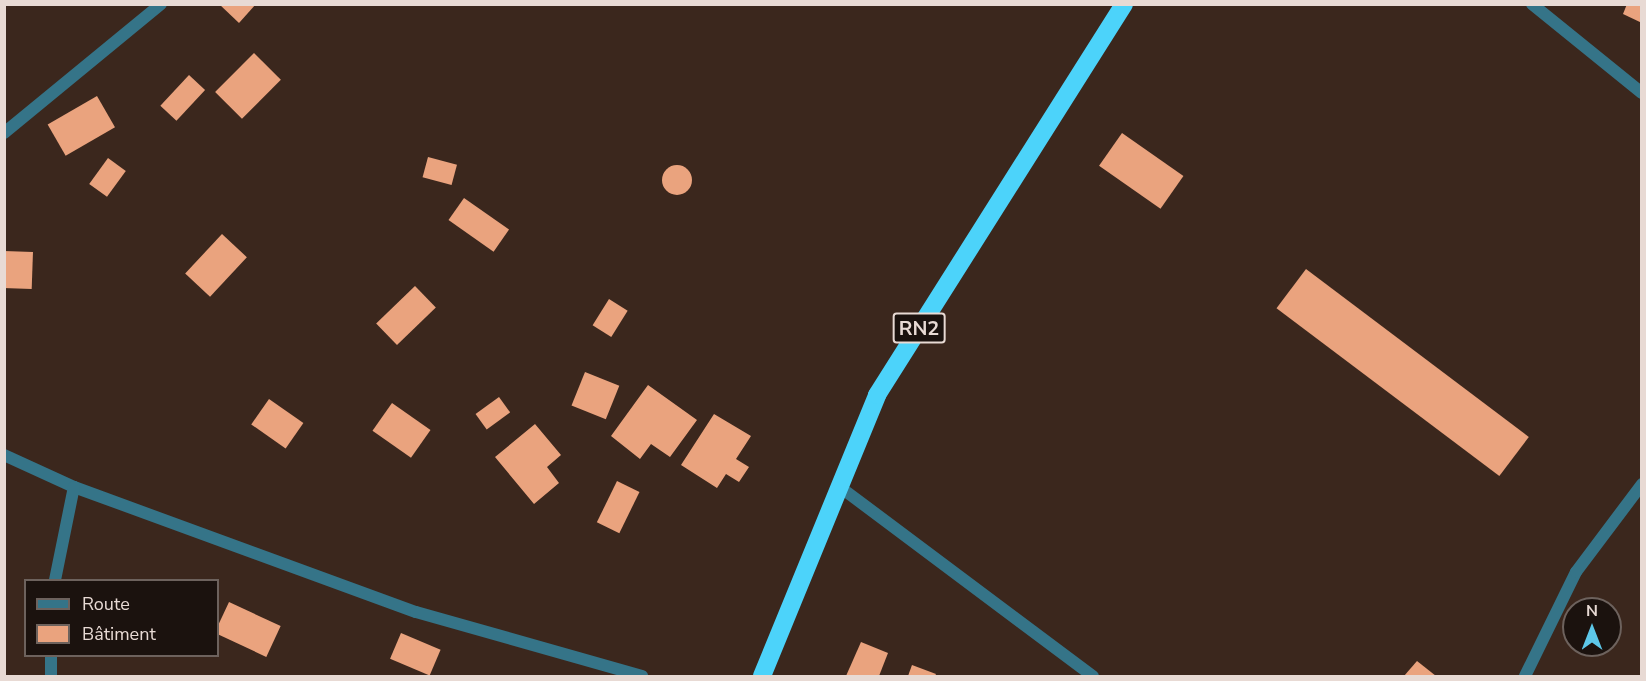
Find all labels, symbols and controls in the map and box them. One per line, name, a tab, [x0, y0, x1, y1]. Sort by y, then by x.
road number: RN2	[892, 311, 946, 345]
legend	[24, 579, 219, 657]
text: Route	[82, 592, 130, 616]
north arrow	[1562, 597, 1622, 657]
text: N	[1586, 600, 1598, 622]
text: Bâtiment	[82, 622, 156, 646]

